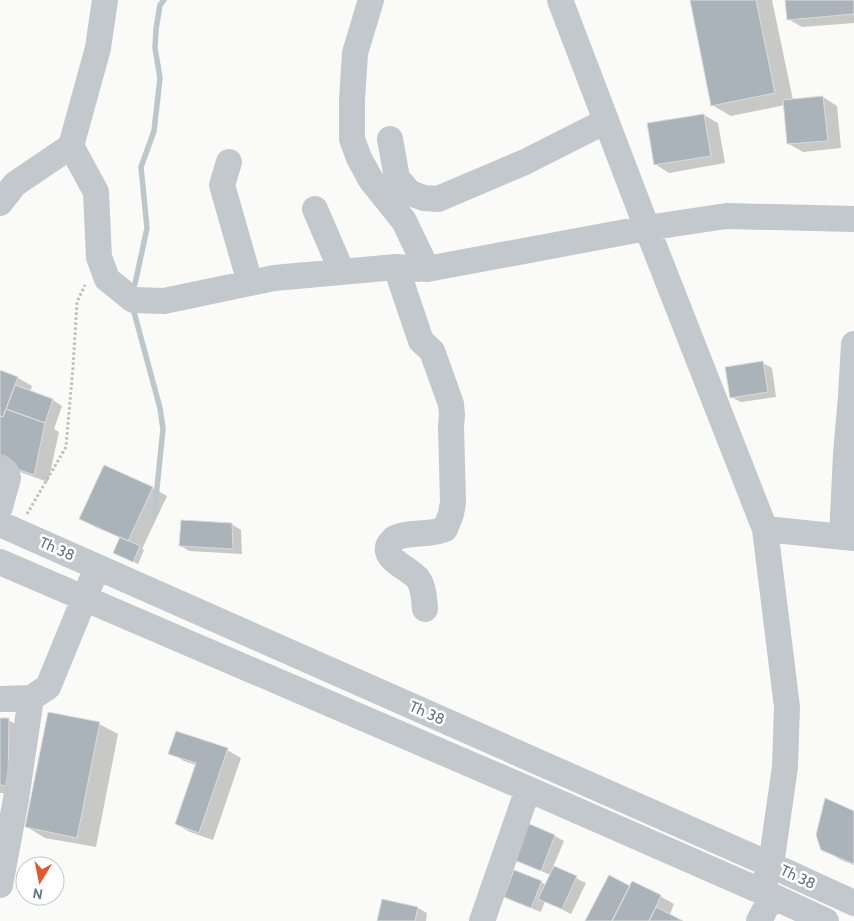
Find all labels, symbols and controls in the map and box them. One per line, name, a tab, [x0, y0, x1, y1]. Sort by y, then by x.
street label: Th 38	[37, 533, 77, 565]
street label: Th 38	[407, 697, 447, 729]
north arrow	[15, 856, 65, 906]
street label: Th 38	[778, 861, 818, 893]
text: N	[31, 884, 44, 904]

